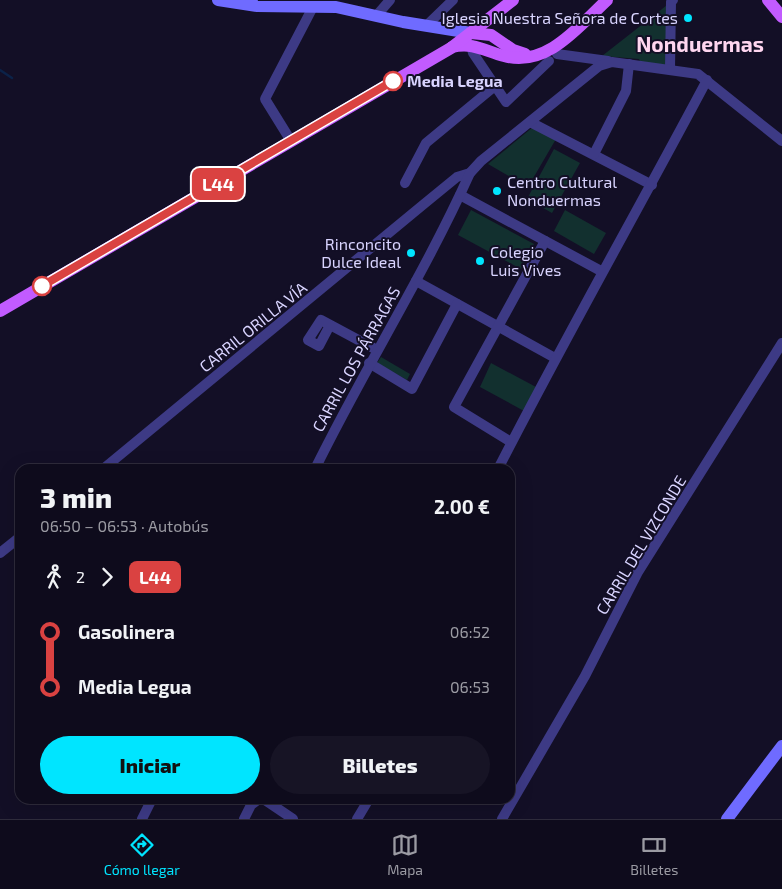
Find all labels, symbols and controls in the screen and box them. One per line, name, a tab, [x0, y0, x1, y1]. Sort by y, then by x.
place label: Iglesia Nuestra Señora de Cortes	[442, 8, 678, 27]
marker: Iglesia Nuestra Señora de Cortes	[682, 12, 694, 24]
district label: Nonduermas	[636, 31, 764, 56]
marker: Media Legua	[383, 71, 403, 91]
place label: Media Legua	[407, 71, 503, 90]
line badge: L44	[189, 168, 247, 200]
place label: Centro Cultural Nonduermas	[507, 172, 617, 209]
text: L44	[202, 173, 234, 195]
marker: Centro Cultural Nonduermas	[491, 185, 503, 197]
place label: Rinconcito Dulce Ideal	[321, 234, 401, 271]
place label: Colegio Luis Vives	[490, 242, 561, 279]
marker: Rinconcito Dulce Ideal	[405, 247, 417, 259]
marker: Colegio Luis Vives	[474, 255, 486, 267]
unlabelled marker	[32, 276, 52, 296]
street label: CARRIL ORILLA VÍA	[195, 278, 310, 376]
street label: CARRIL LOS PÁRRAGAS	[308, 283, 403, 435]
street label: CARRIL DEL VIZCONDE	[592, 472, 690, 618]
text: 3 min	[40, 480, 112, 514]
text: 2.00 €	[434, 495, 490, 518]
text: 06:50 – 06:53 · Autobús	[40, 516, 209, 535]
icon: walk	[40, 563, 68, 591]
icon: forward	[93, 563, 121, 591]
text: L44	[139, 566, 171, 588]
text: 2	[76, 567, 85, 586]
text: Gasolinera	[78, 620, 175, 643]
text: 06:52	[450, 622, 490, 641]
text: Media Legua	[78, 675, 192, 698]
text: 06:53	[450, 677, 490, 696]
button: Iniciar	[40, 736, 260, 794]
button: Billetes	[270, 736, 490, 794]
tab: Cómo llegar	[104, 831, 180, 878]
tab: Mapa	[387, 831, 423, 878]
tab: Billetes	[630, 831, 678, 878]

